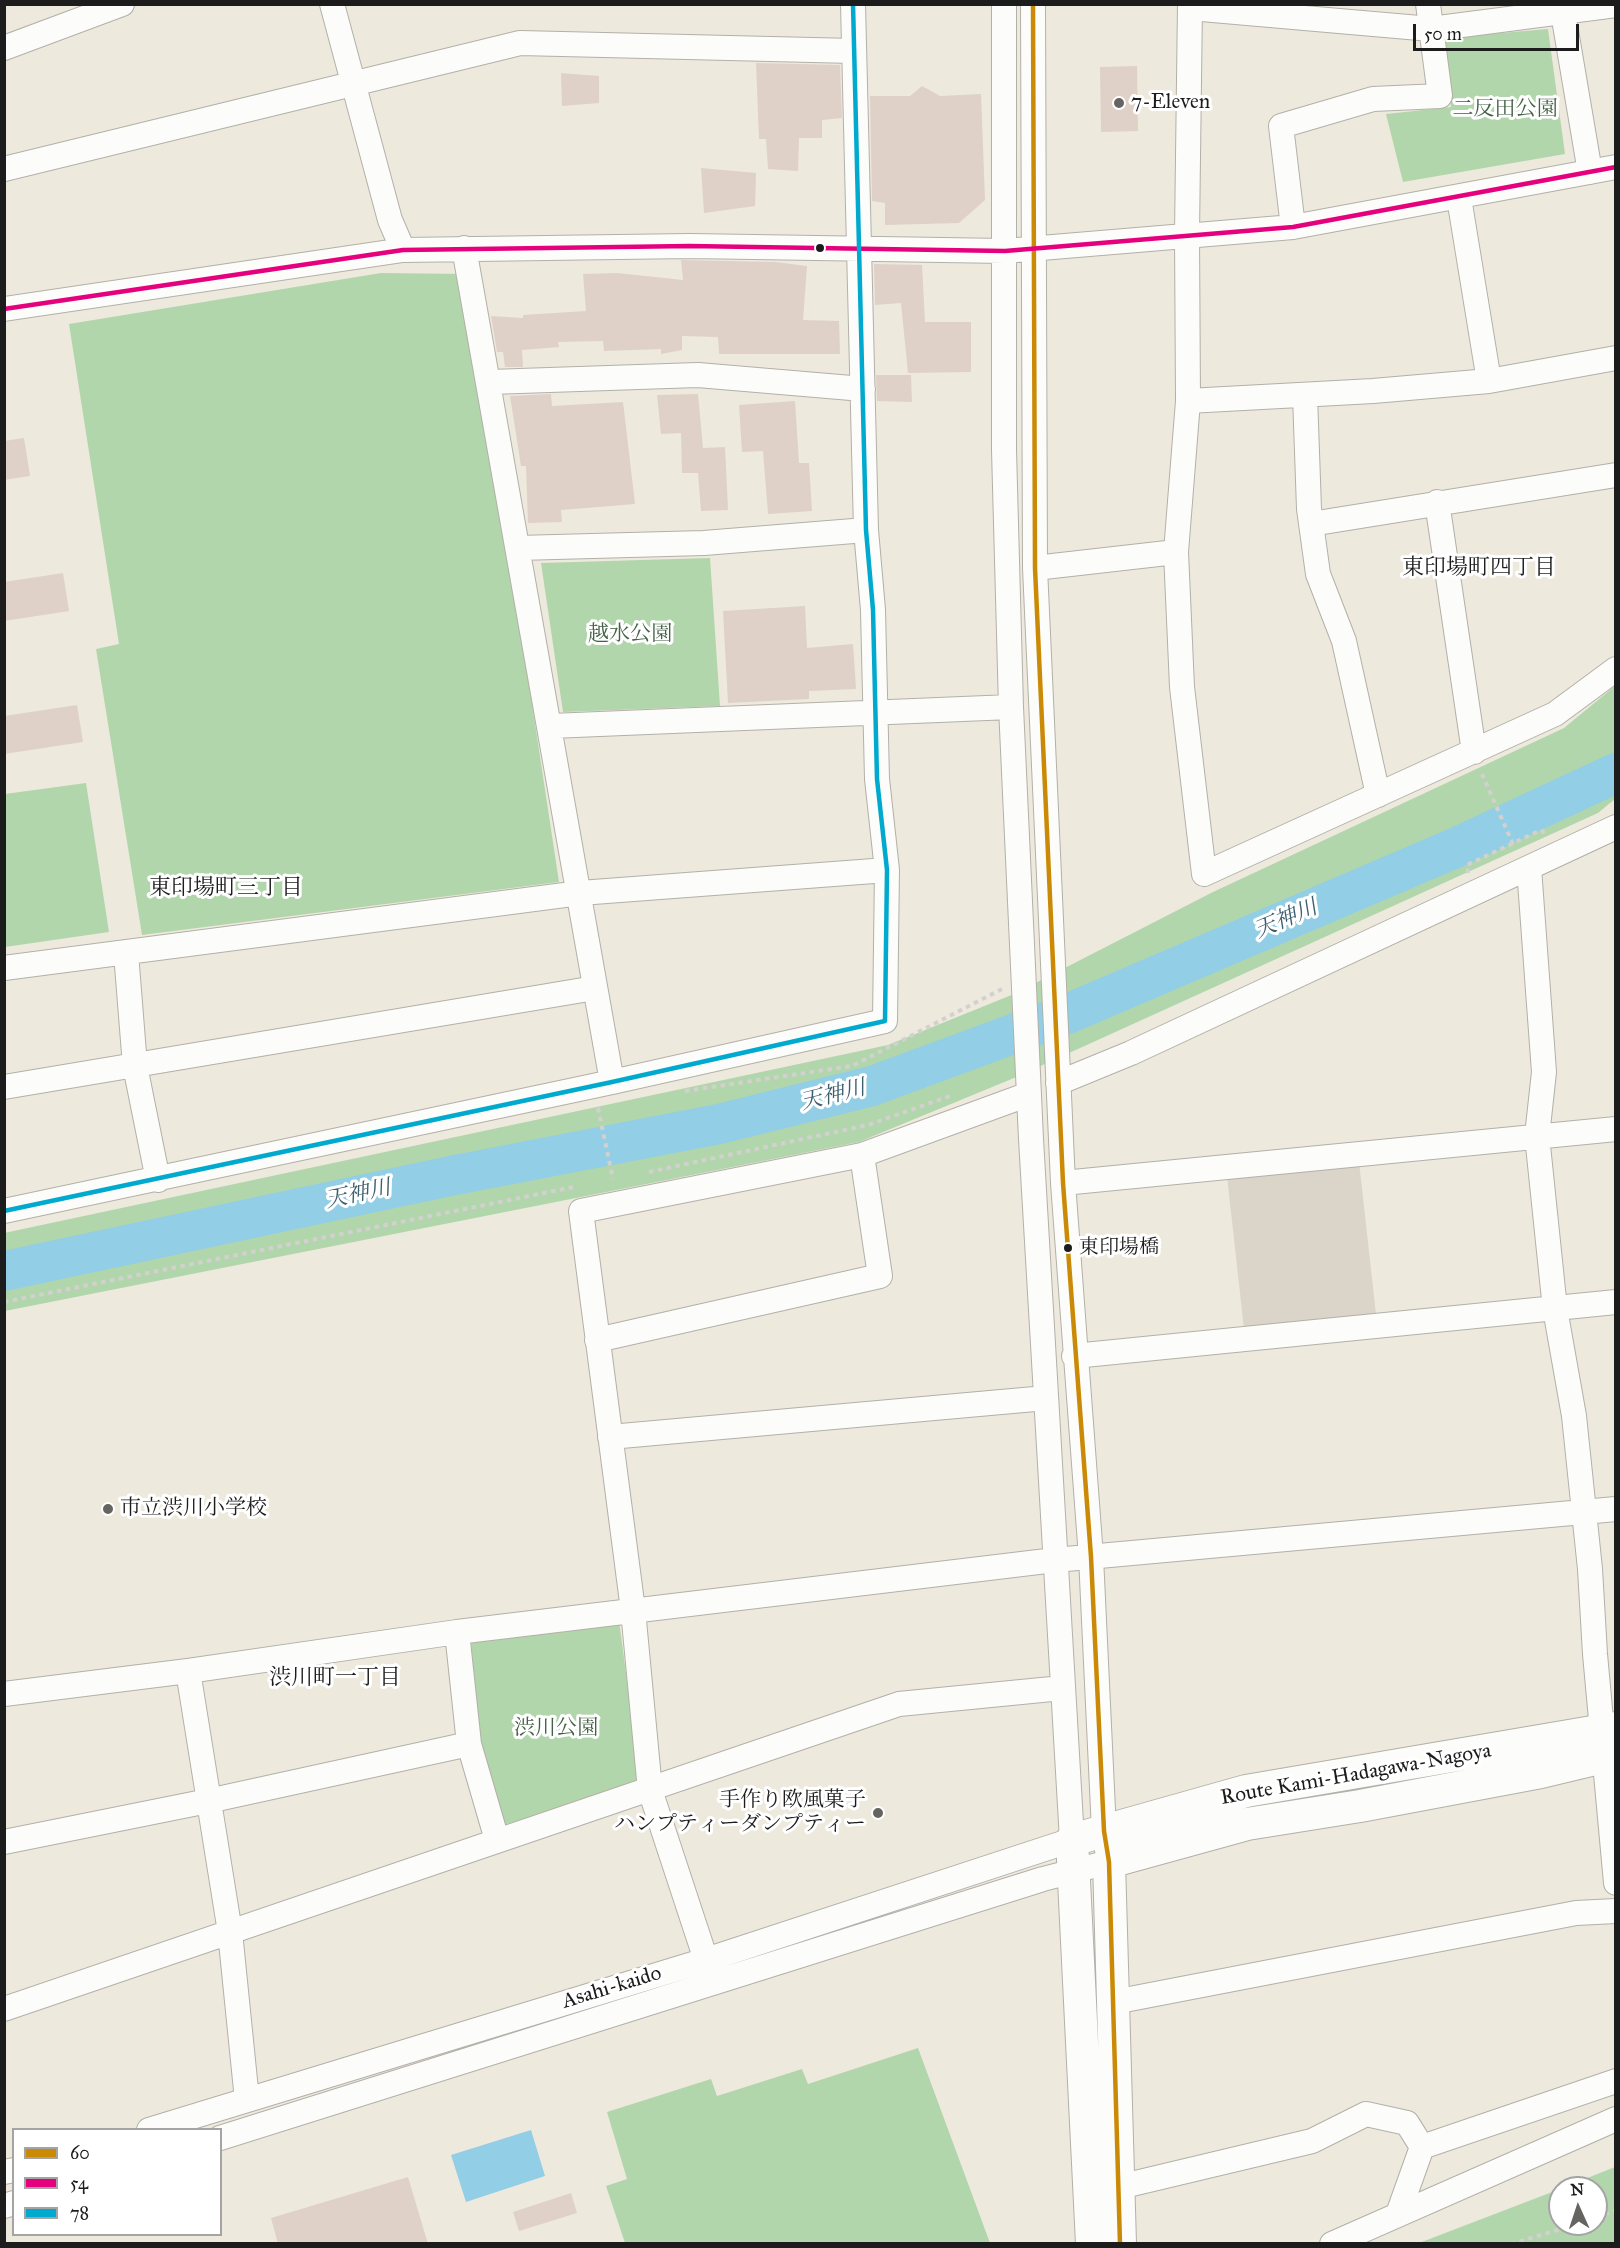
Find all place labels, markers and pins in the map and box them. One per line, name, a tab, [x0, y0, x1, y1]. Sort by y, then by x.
place label: 7-Eleven	[1131, 90, 1210, 116]
marker: 7-Eleven	[1112, 96, 1126, 110]
unlabelled marker	[814, 242, 826, 254]
place label: 東印場橋	[1079, 1236, 1159, 1260]
marker: 東印場橋	[1062, 1242, 1074, 1254]
place label: 市立渋川小学校	[120, 1496, 267, 1522]
marker: 市立渋川小学校	[101, 1502, 115, 1516]
place label: 手作り欧風菓子 ハンプティーダンプティー	[614, 1788, 866, 1838]
marker: 手作り欧風菓子 ハンプティーダンプティー	[871, 1806, 885, 1820]

